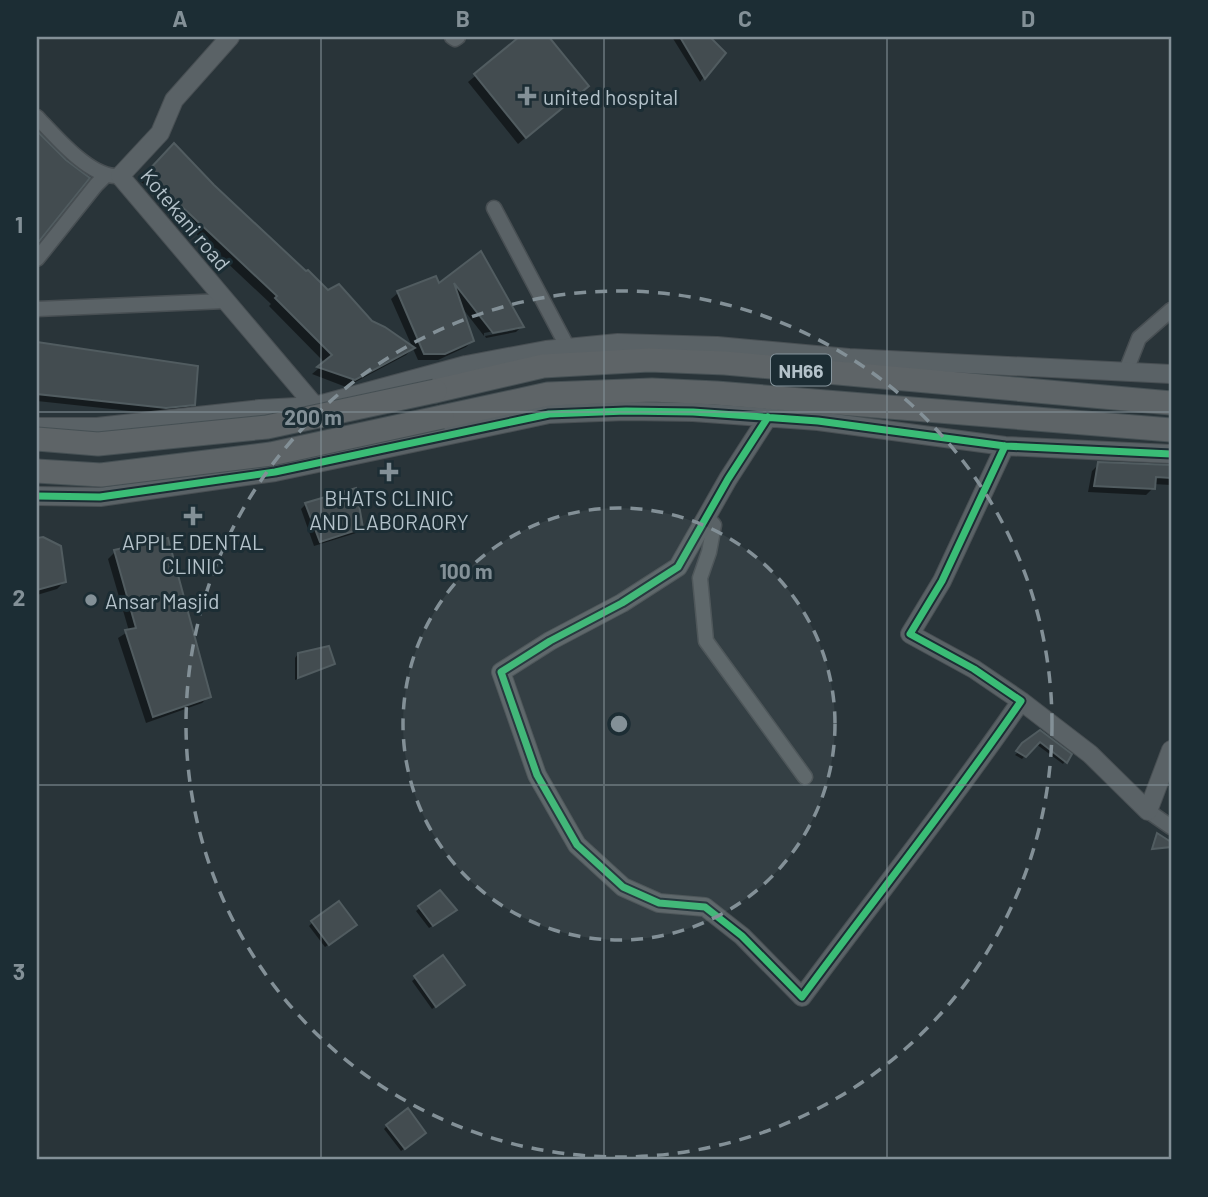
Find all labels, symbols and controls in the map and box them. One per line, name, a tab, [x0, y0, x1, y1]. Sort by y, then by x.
text: A	[172, 4, 188, 32]
text: B	[456, 4, 470, 32]
text: C	[738, 4, 752, 32]
text: D	[1021, 4, 1035, 32]
place label: united hospital	[543, 84, 678, 109]
marker: united hospital	[517, 86, 537, 106]
street label: Kotekani road	[136, 163, 236, 275]
text: 1	[15, 210, 23, 238]
road number: NH66	[771, 354, 831, 386]
text: 200 m	[284, 404, 342, 429]
marker: BHATS CLINIC AND LABORAORY	[379, 462, 399, 482]
place label: BHATS CLINIC AND LABORAORY	[309, 485, 469, 534]
marker: APPLE DENTAL CLINIC	[183, 506, 203, 526]
place label: APPLE DENTAL CLINIC	[122, 529, 264, 578]
text: 100 m	[439, 558, 493, 583]
text: 2	[13, 583, 25, 611]
place label: Ansar Masjid	[105, 588, 220, 613]
marker: Ansar Masjid	[83, 592, 99, 608]
centre of rings	[607, 712, 631, 736]
text: 3	[13, 957, 25, 985]

